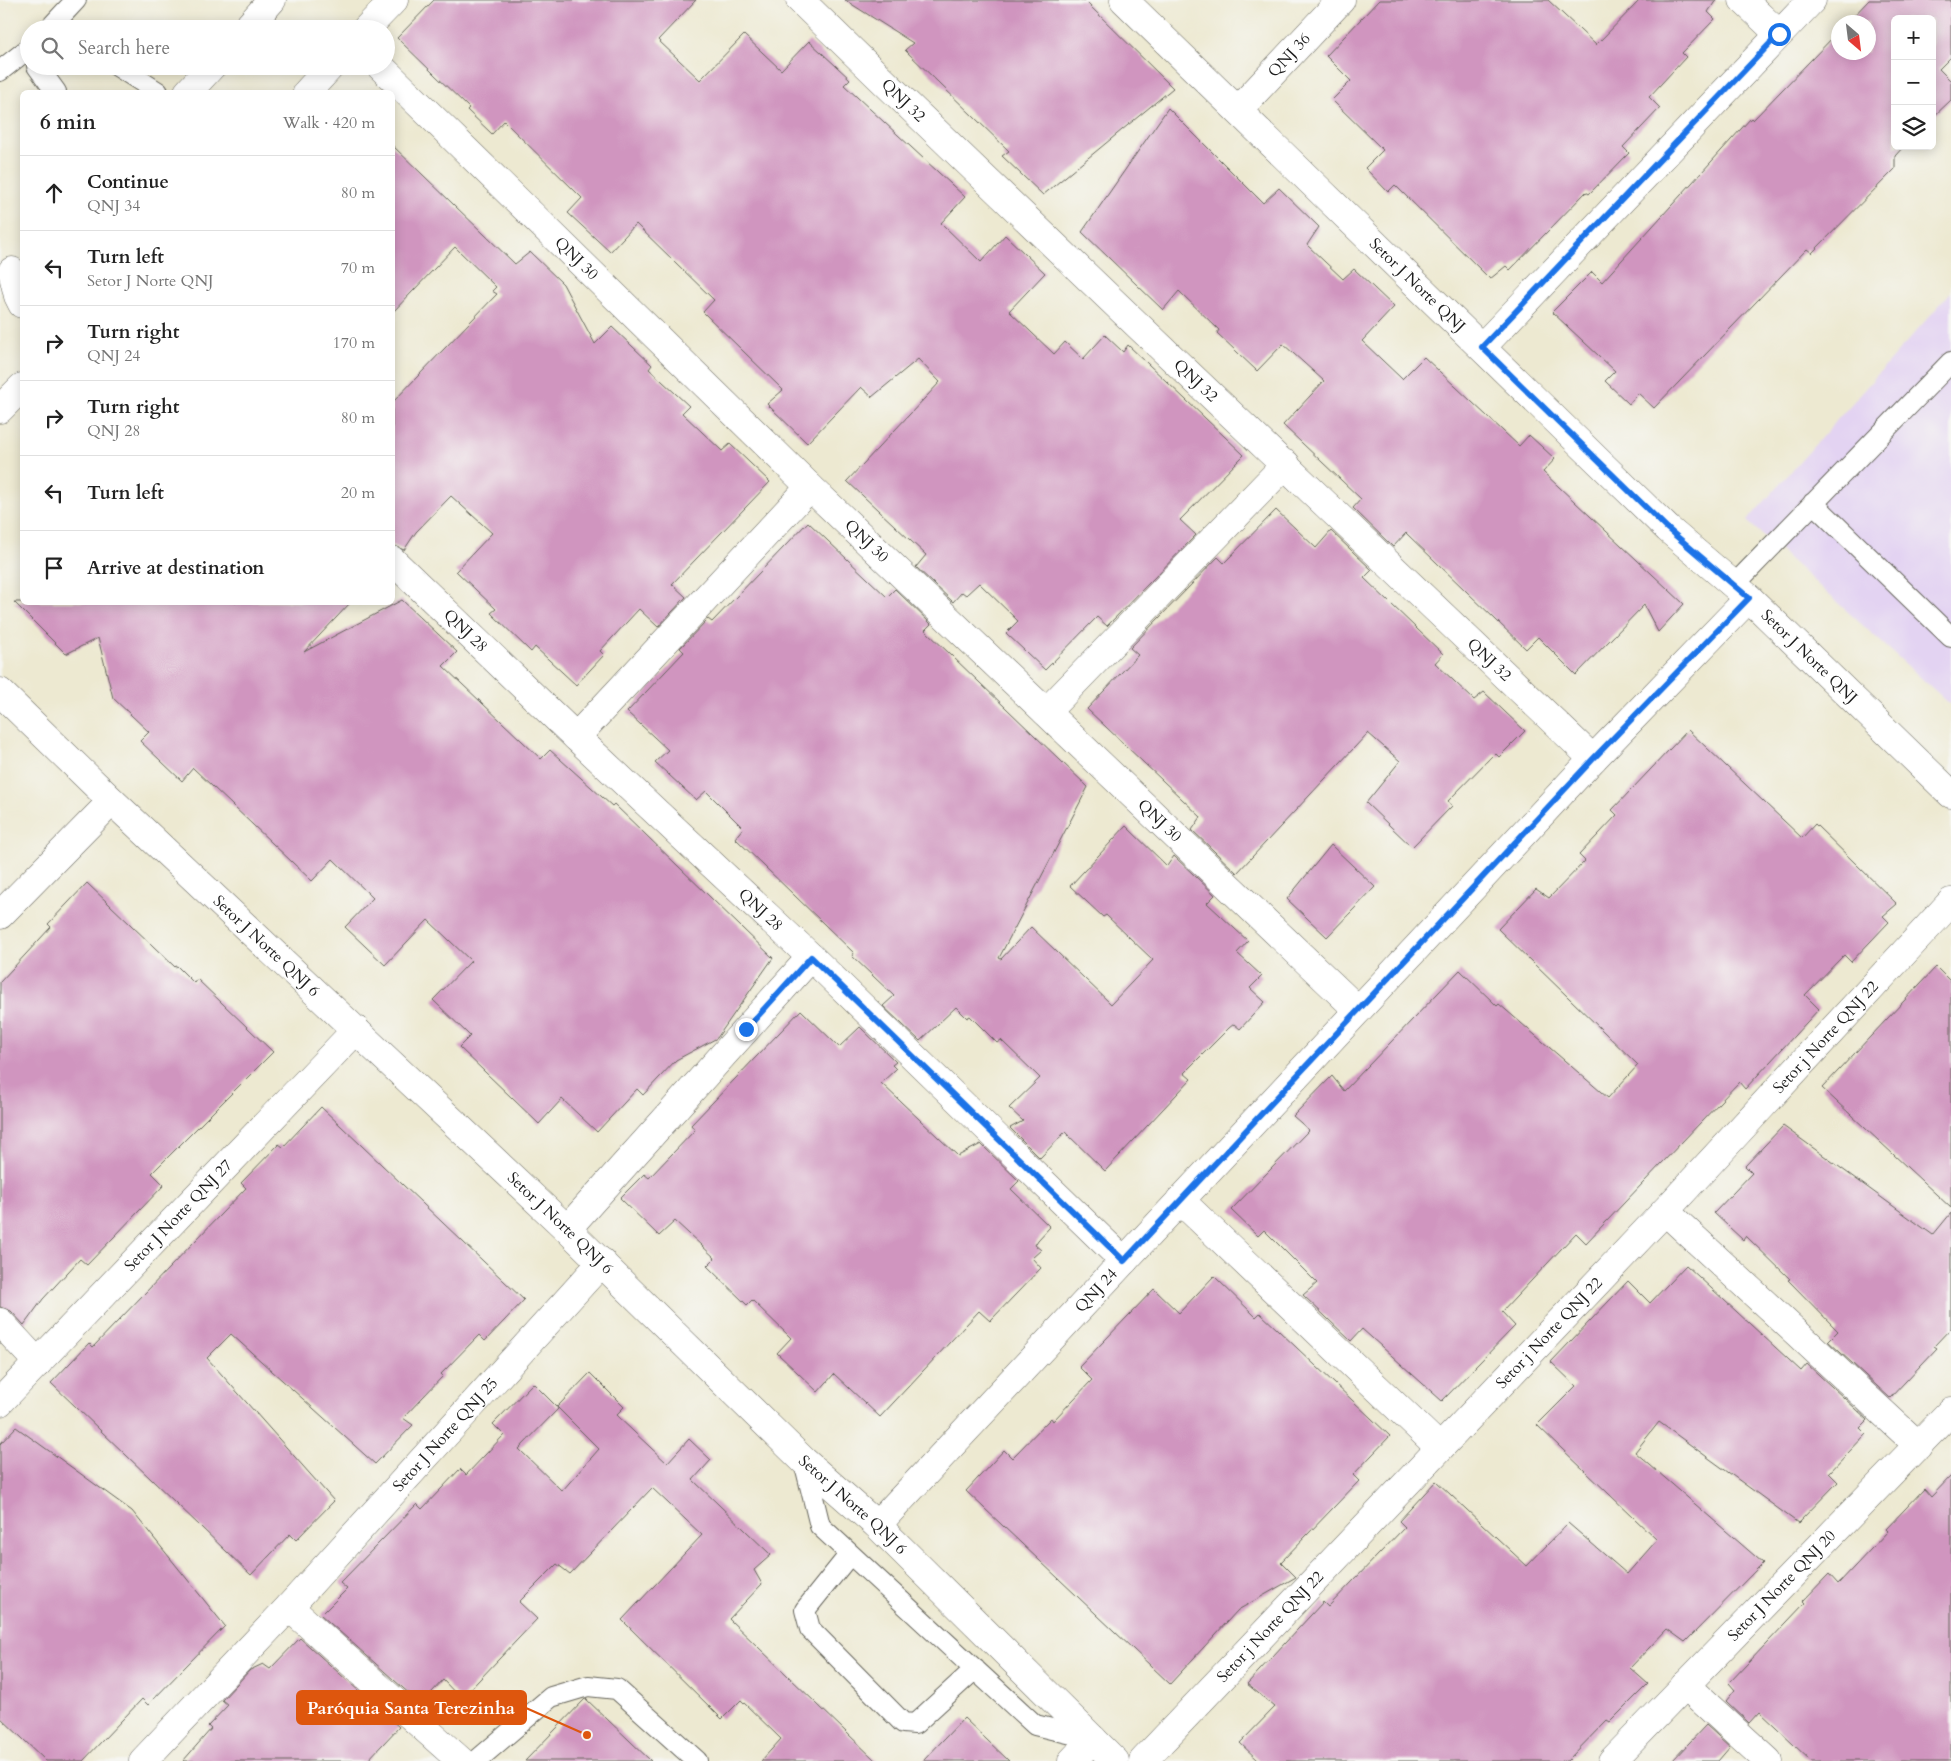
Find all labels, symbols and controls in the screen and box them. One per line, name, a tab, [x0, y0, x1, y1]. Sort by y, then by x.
north arrow	[1831, 15, 1876, 60]
map controls	[1891, 15, 1936, 150]
button: +	[1891, 15, 1936, 60]
search box	[20, 20, 395, 75]
route start	[1768, 23, 1791, 46]
street label: QNJ 36	[1263, 28, 1316, 82]
icon: search	[38, 34, 66, 62]
text: Search here	[78, 35, 170, 61]
button: −	[1891, 60, 1936, 105]
street label: QNJ 32	[876, 74, 930, 127]
button: layers	[1891, 105, 1936, 150]
text: 6 min	[40, 108, 96, 137]
text: Walk · 420 m	[283, 112, 375, 134]
text: Continue	[87, 169, 169, 195]
icon: ahead	[40, 179, 68, 207]
text: 80 m	[341, 182, 375, 204]
text: QNJ 34	[87, 195, 141, 217]
street label: QNJ 30	[550, 232, 603, 285]
street label: Setor J Norte QNJ	[1364, 233, 1470, 337]
text: Turn left	[87, 244, 164, 270]
icon: left	[40, 254, 68, 282]
text: 70 m	[341, 257, 375, 279]
text: Setor J Norte QNJ	[87, 270, 213, 292]
text: Turn right	[87, 319, 179, 345]
icon: right	[40, 329, 68, 357]
text: 170 m	[333, 332, 375, 354]
text: QNJ 24	[87, 345, 141, 367]
street label: QNJ 32	[1169, 354, 1223, 407]
text: Turn right	[87, 394, 179, 420]
icon: right	[40, 404, 68, 432]
text: 80 m	[341, 407, 375, 429]
text: QNJ 28	[87, 420, 141, 442]
icon: left	[40, 479, 68, 507]
text: Turn left	[87, 480, 164, 506]
text: 20 m	[341, 482, 375, 504]
street label: QNJ 30	[840, 515, 894, 567]
icon: arrive	[40, 554, 68, 582]
text: Arrive at destination	[87, 555, 264, 581]
street label: QNJ 28	[439, 604, 492, 657]
street label: Setor J Norte QNJ	[1756, 604, 1862, 708]
street label: QNJ 32	[1462, 633, 1516, 686]
street label: QNJ 30	[1133, 794, 1187, 847]
street label: QNJ 28	[733, 883, 788, 936]
street label: Setor J Norte QNJ 6	[208, 890, 324, 1002]
street label: Setor j Norte QNJ 22	[1768, 976, 1884, 1098]
route end	[735, 1018, 758, 1041]
street label: Setor J Norte QNJ 27	[120, 1155, 237, 1276]
street label: Setor J Norte QNJ 6	[502, 1167, 618, 1279]
street label: QNJ 24	[1070, 1263, 1123, 1318]
street label: Setor j Norte QNJ 22	[1491, 1272, 1608, 1394]
street label: Setor J Norte QNJ 25	[388, 1373, 503, 1497]
street label: Setor J Norte QNJ 6	[793, 1450, 912, 1559]
street label: Setor J Norte QNJ 20	[1723, 1525, 1841, 1646]
street label: Setor j Norte QNJ 22	[1212, 1566, 1329, 1687]
callout: Paróquia Santa Terezinha	[297, 1691, 526, 1724]
text: Paróquia Santa Terezinha	[307, 1696, 515, 1721]

